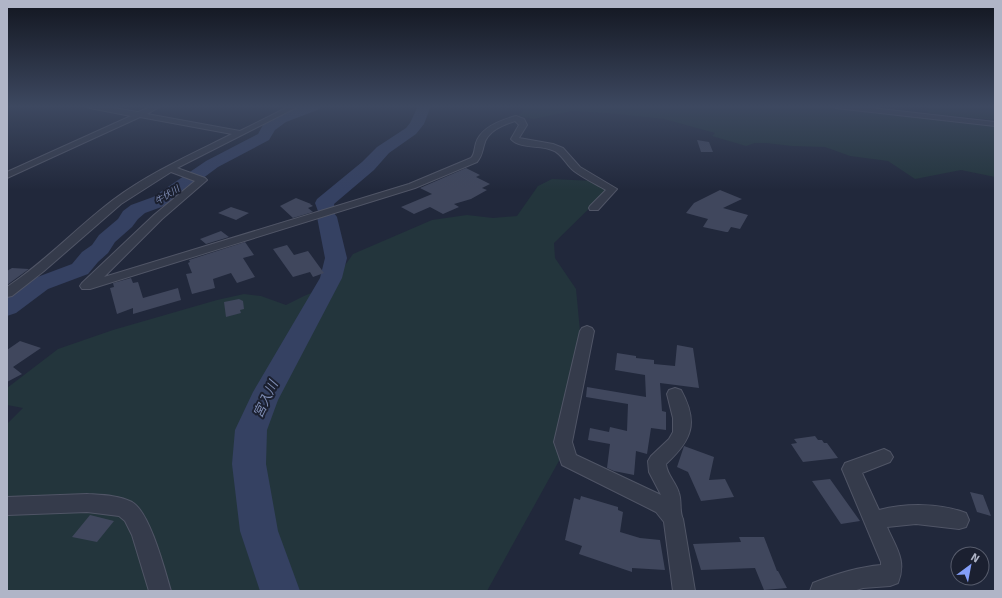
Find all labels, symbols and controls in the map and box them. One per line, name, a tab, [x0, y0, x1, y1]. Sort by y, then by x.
water label: 牛伏川	[153, 183, 182, 207]
water label: 宮入川	[250, 377, 283, 420]
north arrow	[950, 546, 990, 586]
text: N	[968, 550, 982, 565]

